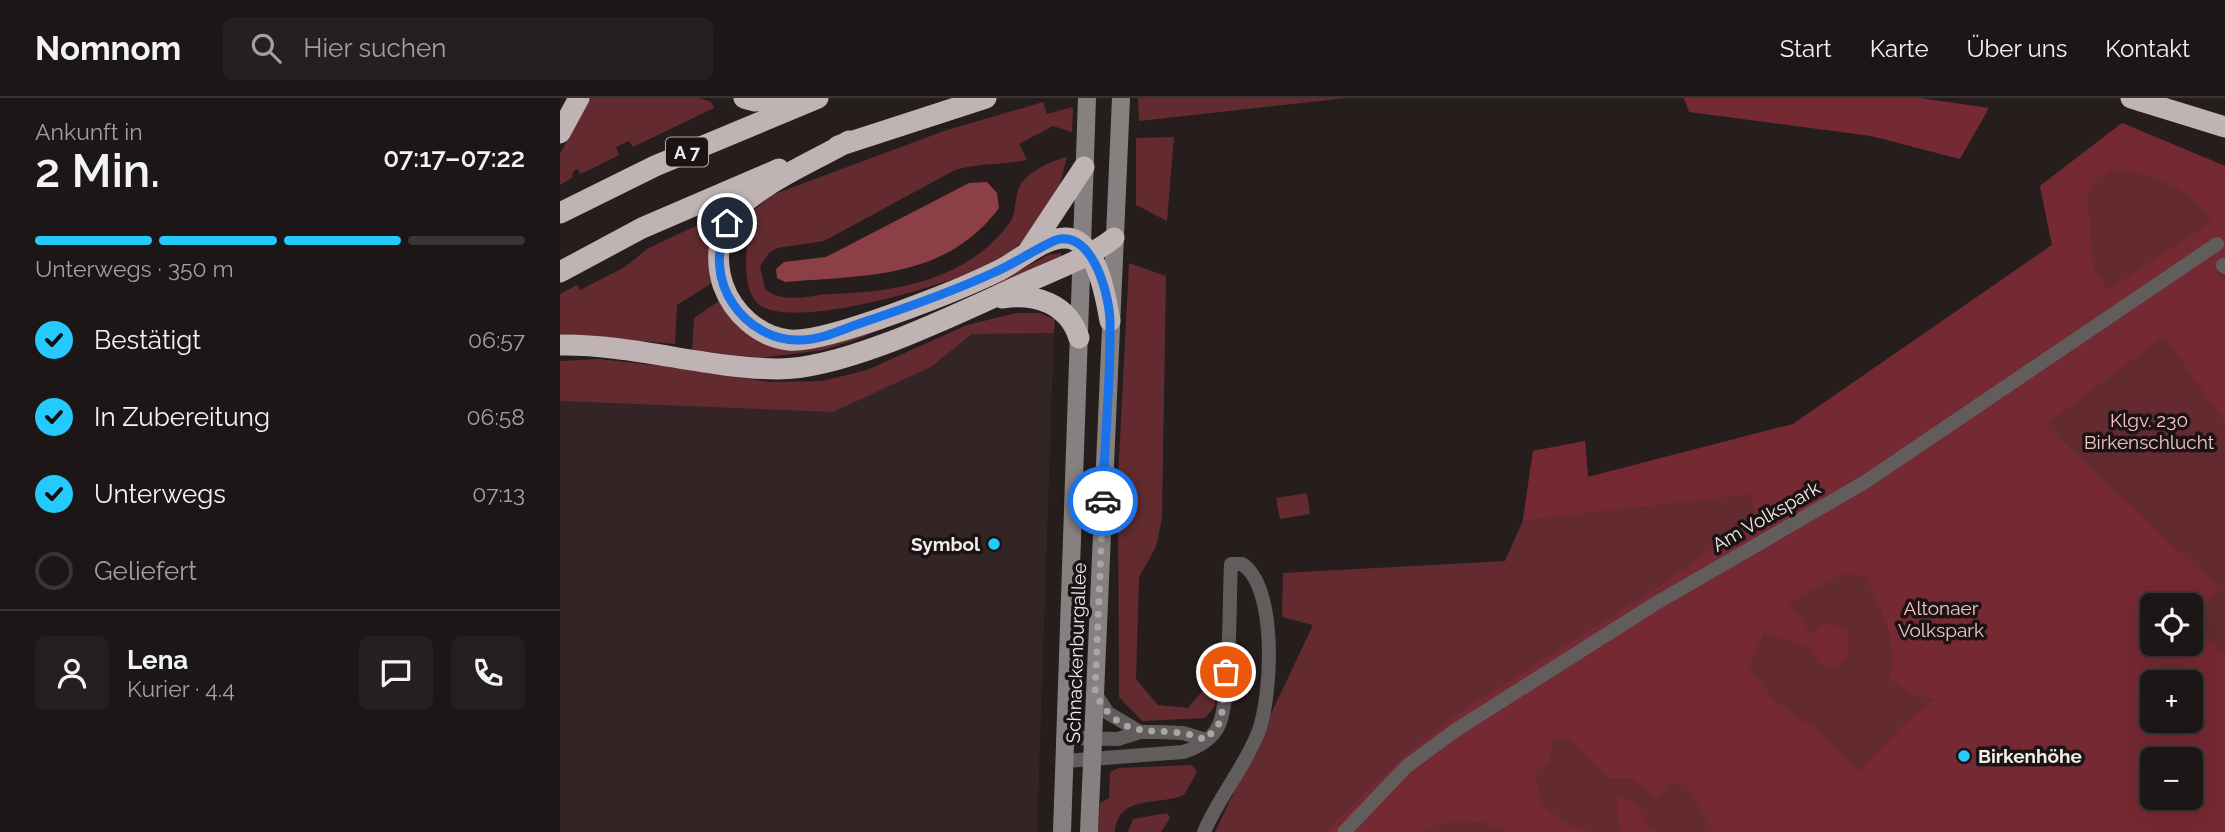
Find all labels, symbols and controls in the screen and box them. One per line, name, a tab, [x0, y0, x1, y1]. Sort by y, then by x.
search box	[223, 17, 713, 80]
text: Nomnom	[35, 29, 181, 68]
icon: search	[247, 29, 285, 67]
text: Hier suchen	[303, 33, 446, 63]
text: Start	[1780, 34, 1832, 63]
text: Karte	[1870, 34, 1929, 63]
text: Über uns	[1967, 34, 2067, 63]
text: Kontakt	[2105, 34, 2190, 63]
text: Ankunft in	[35, 118, 143, 145]
road number: A 7	[666, 138, 708, 166]
text: 07:17–07:22	[383, 143, 525, 173]
text: 2 Min.	[35, 144, 160, 198]
pin	[697, 193, 757, 253]
icon: home	[708, 204, 746, 242]
text: Unterwegs · 350 m	[35, 255, 234, 282]
icon: check	[35, 321, 73, 359]
text: Bestätigt	[94, 325, 201, 355]
text: 06:57	[468, 326, 525, 353]
icon: check	[35, 398, 73, 436]
text: In Zubereitung	[94, 402, 270, 432]
text: 06:58	[467, 403, 525, 430]
park label: Klgv. 230 Birkenschlucht	[2084, 409, 2215, 453]
courier	[1068, 466, 1138, 536]
icon: check	[35, 475, 73, 513]
street label: Am Volkspark	[1708, 476, 1824, 556]
text: Unterwegs	[94, 479, 226, 509]
text: 07:13	[472, 480, 525, 507]
icon: car	[1084, 482, 1122, 520]
place label: Symbol	[911, 533, 981, 555]
marker: Symbol	[986, 536, 1002, 552]
text: Geliefert	[94, 556, 197, 586]
street label: Schnackenburgallee	[1062, 562, 1090, 744]
map controls	[2140, 593, 2203, 810]
button: locate	[2140, 593, 2203, 656]
park label: Altonaer Volkspark	[1898, 597, 1984, 641]
button: person	[35, 636, 109, 710]
button: chat	[359, 636, 433, 710]
button: phone	[451, 636, 525, 710]
pin	[1196, 642, 1256, 702]
text: Lena	[127, 645, 188, 675]
icon: bag	[1207, 653, 1245, 691]
button: +	[2140, 670, 2203, 733]
text: Kurier · 4.4	[127, 675, 235, 702]
place label: Birkenhöhe	[1978, 745, 2082, 767]
button: −	[2140, 747, 2203, 810]
marker: Birkenhöhe	[1956, 748, 1972, 764]

